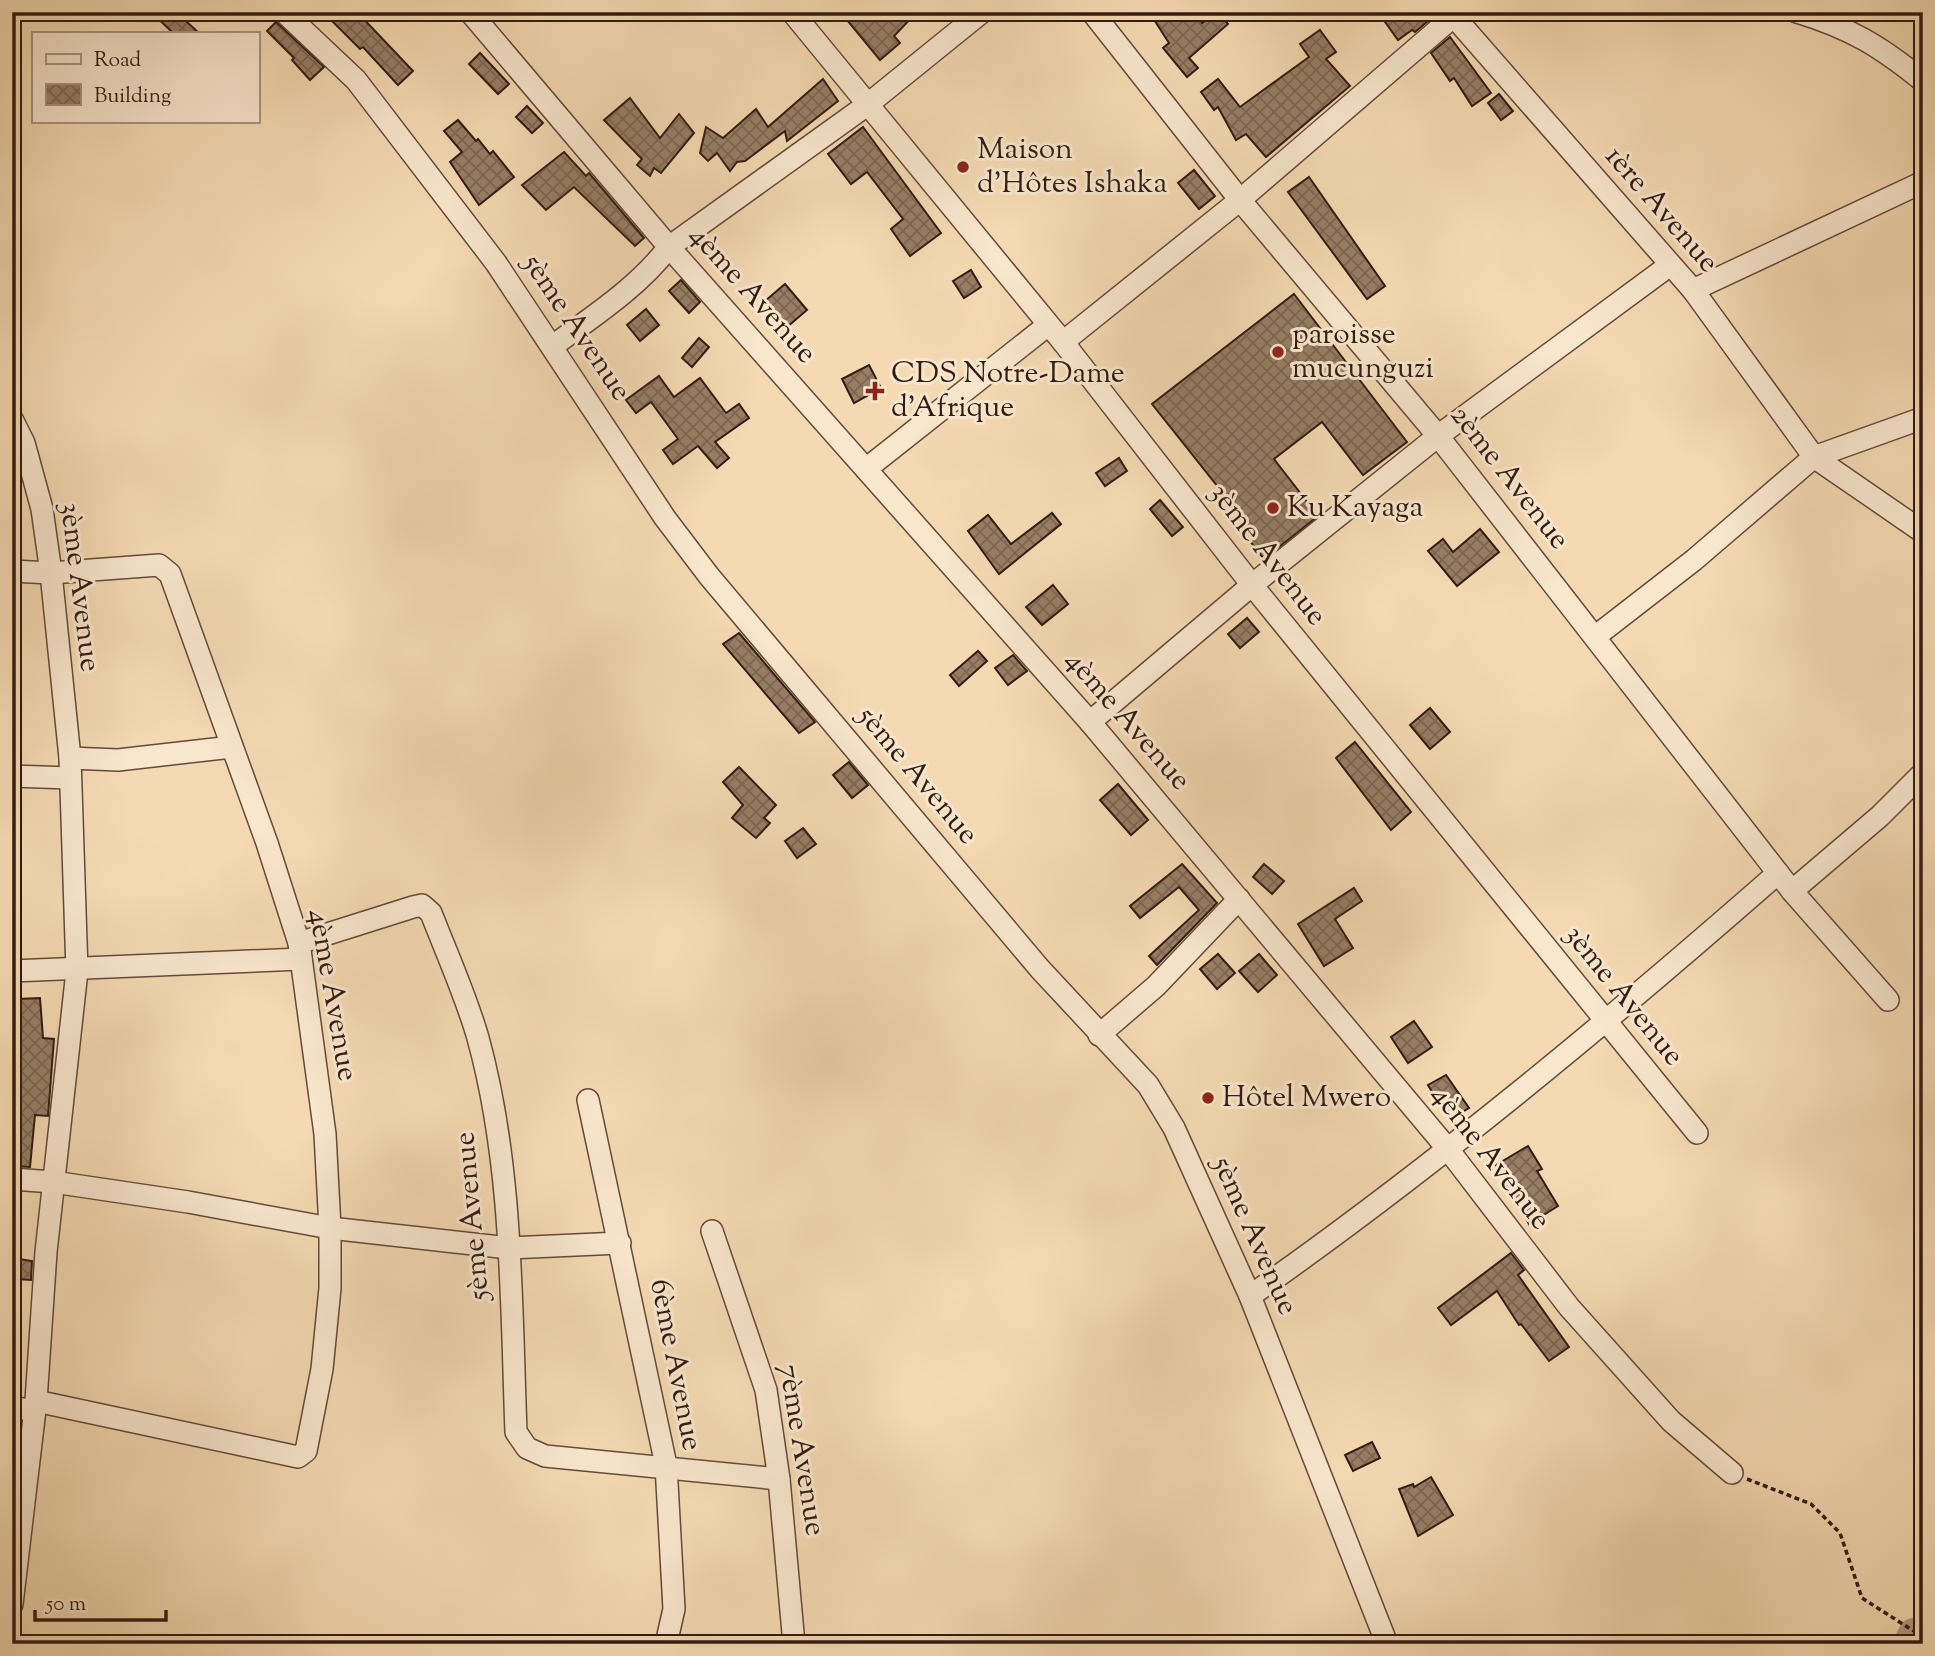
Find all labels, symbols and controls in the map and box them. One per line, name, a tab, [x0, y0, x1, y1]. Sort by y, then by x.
legend	[32, 32, 259, 122]
text: Road	[94, 46, 141, 76]
text: Building	[94, 82, 171, 112]
place label: Maison d'Hôtes Ishaka	[977, 129, 1167, 206]
street label: 1ère Avenue	[1594, 137, 1728, 283]
marker: Maison d'Hôtes Ishaka	[955, 159, 971, 175]
street label: 4ème Avenue	[678, 216, 826, 374]
street label: 5ème Avenue	[510, 244, 641, 410]
place label: paroisse mucunguzi	[1292, 314, 1434, 391]
marker: paroisse mucunguzi	[1270, 344, 1286, 360]
place label: CDS Notre-Dame d'Afrique	[891, 353, 1125, 430]
marker: CDS Notre-Dame d'Afrique	[865, 381, 885, 401]
street label: 2ème Avenue	[1439, 397, 1579, 559]
street label: 3ème Avenue	[1197, 474, 1337, 636]
place label: Ku Kayaga	[1287, 487, 1423, 530]
street label: 3ème Avenue	[47, 500, 111, 674]
marker: Ku Kayaga	[1265, 500, 1281, 516]
street label: 4ème Avenue	[1054, 641, 1200, 801]
street label: 5ème Avenue	[845, 696, 988, 855]
street label: 4ème Avenue	[296, 906, 368, 1084]
street label: 3ème Avenue	[1552, 916, 1694, 1076]
street label: 4ème Avenue	[1420, 1076, 1560, 1240]
place label: Hôtel Mwero	[1222, 1077, 1391, 1120]
marker: Hôtel Mwero	[1200, 1090, 1216, 1106]
street label: 5ème Avenue	[444, 1130, 502, 1304]
street label: 5ème Avenue	[1199, 1148, 1308, 1322]
street label: 6ème Avenue	[637, 1275, 713, 1455]
street label: 7ème Avenue	[766, 1361, 836, 1539]
scale bar	[35, 1579, 166, 1623]
text: 50 m	[45, 1590, 86, 1620]

